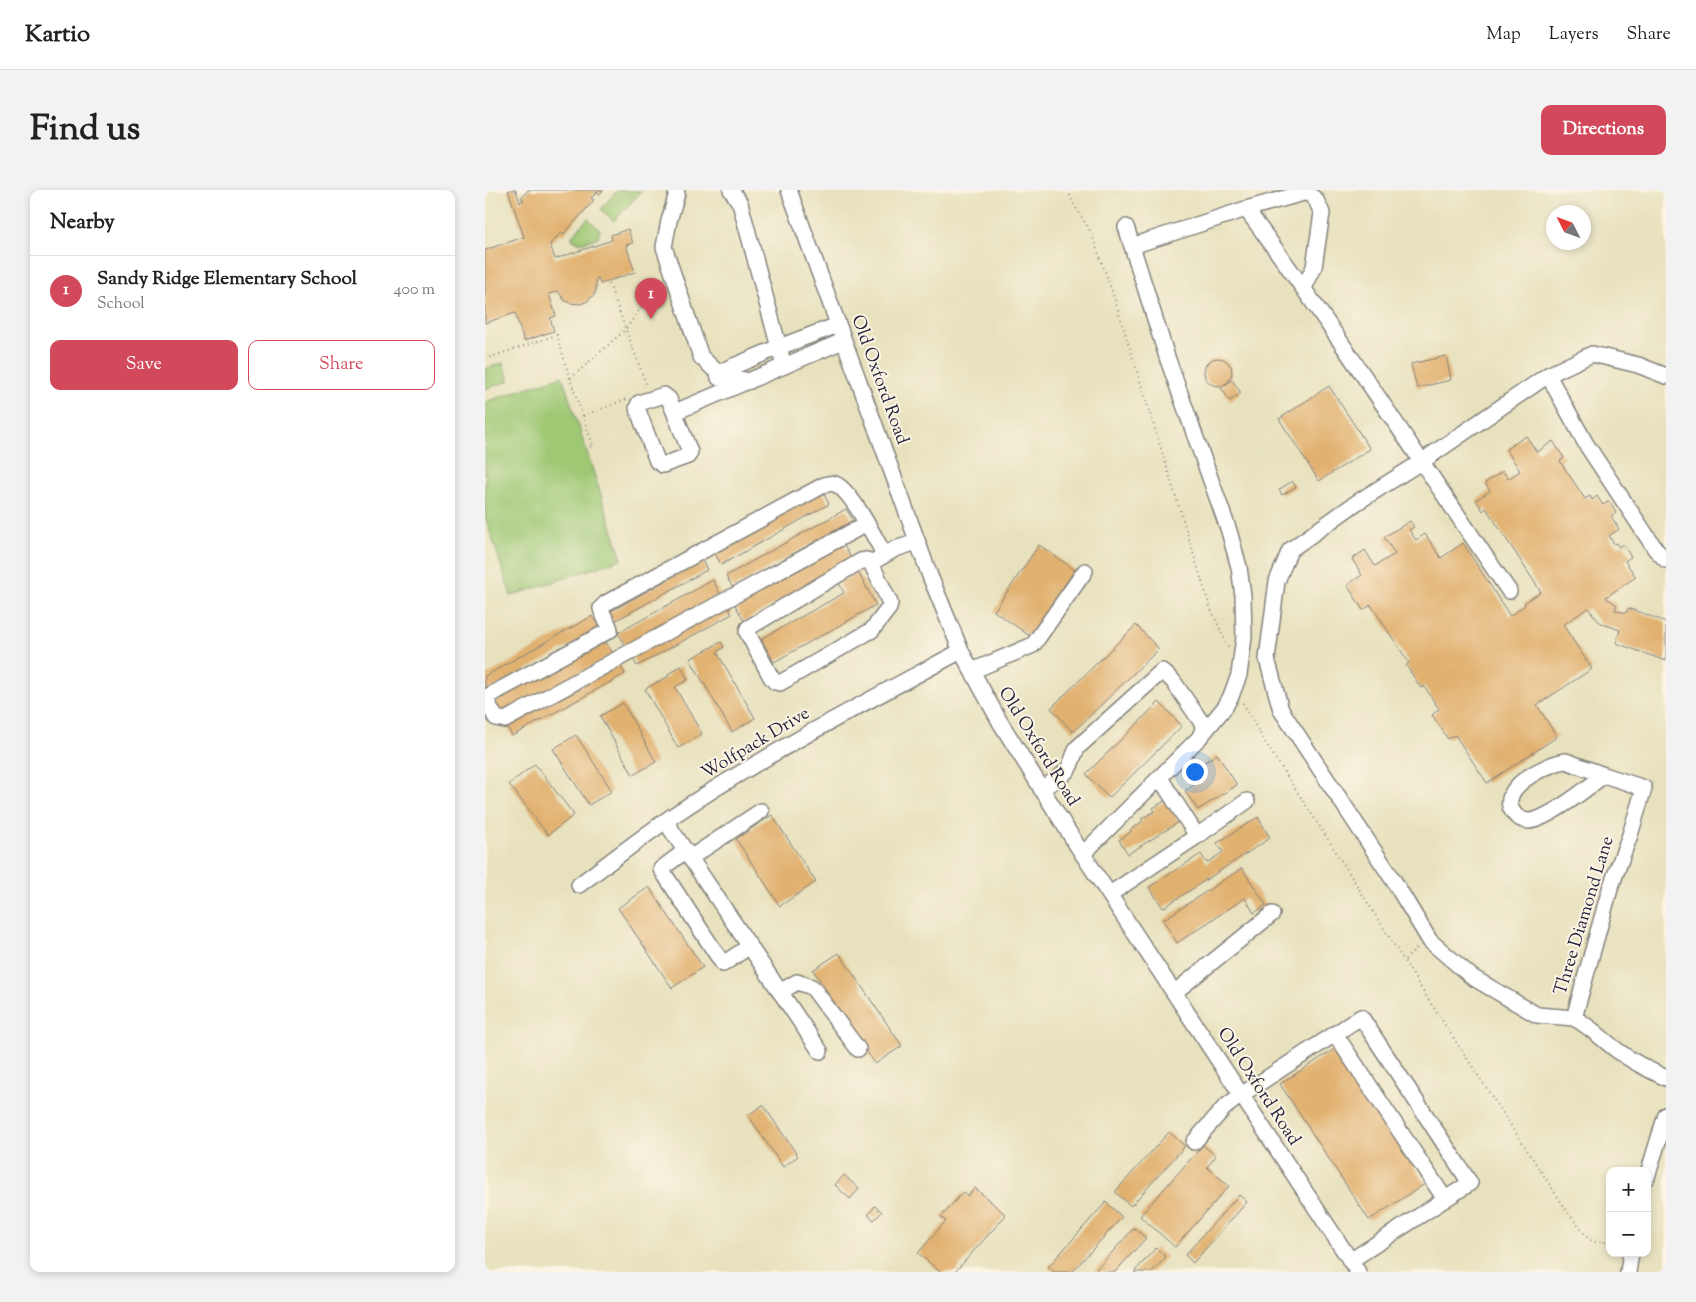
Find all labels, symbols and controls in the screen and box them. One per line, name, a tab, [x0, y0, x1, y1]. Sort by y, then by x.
text: Kartio	[25, 18, 90, 52]
text: Map	[1486, 22, 1521, 48]
text: Layers	[1549, 22, 1599, 48]
text: Share	[1627, 22, 1671, 48]
text: Find us	[30, 105, 140, 156]
button: Directions	[1541, 105, 1666, 155]
north arrow	[1546, 205, 1591, 250]
text: Nearby	[50, 208, 115, 238]
text: Sandy Ridge Elementary School	[97, 266, 357, 293]
pin: 1	[635, 278, 667, 319]
text: 1	[63, 279, 69, 302]
text: 400 m	[394, 279, 435, 302]
text: School	[97, 293, 145, 316]
street label: Old Oxford Road	[843, 312, 915, 448]
button: Save	[50, 340, 238, 390]
button: Share	[248, 340, 435, 390]
street label: Old Oxford Road	[991, 682, 1085, 812]
street label: Wolfpack Drive	[697, 701, 815, 787]
your location	[1182, 759, 1208, 785]
street label: Three Diamond Lane	[1548, 833, 1622, 999]
street label: Old Oxford Road	[1210, 1023, 1306, 1151]
map controls	[1606, 1167, 1651, 1257]
button: +	[1606, 1167, 1651, 1212]
button: −	[1606, 1212, 1651, 1257]

